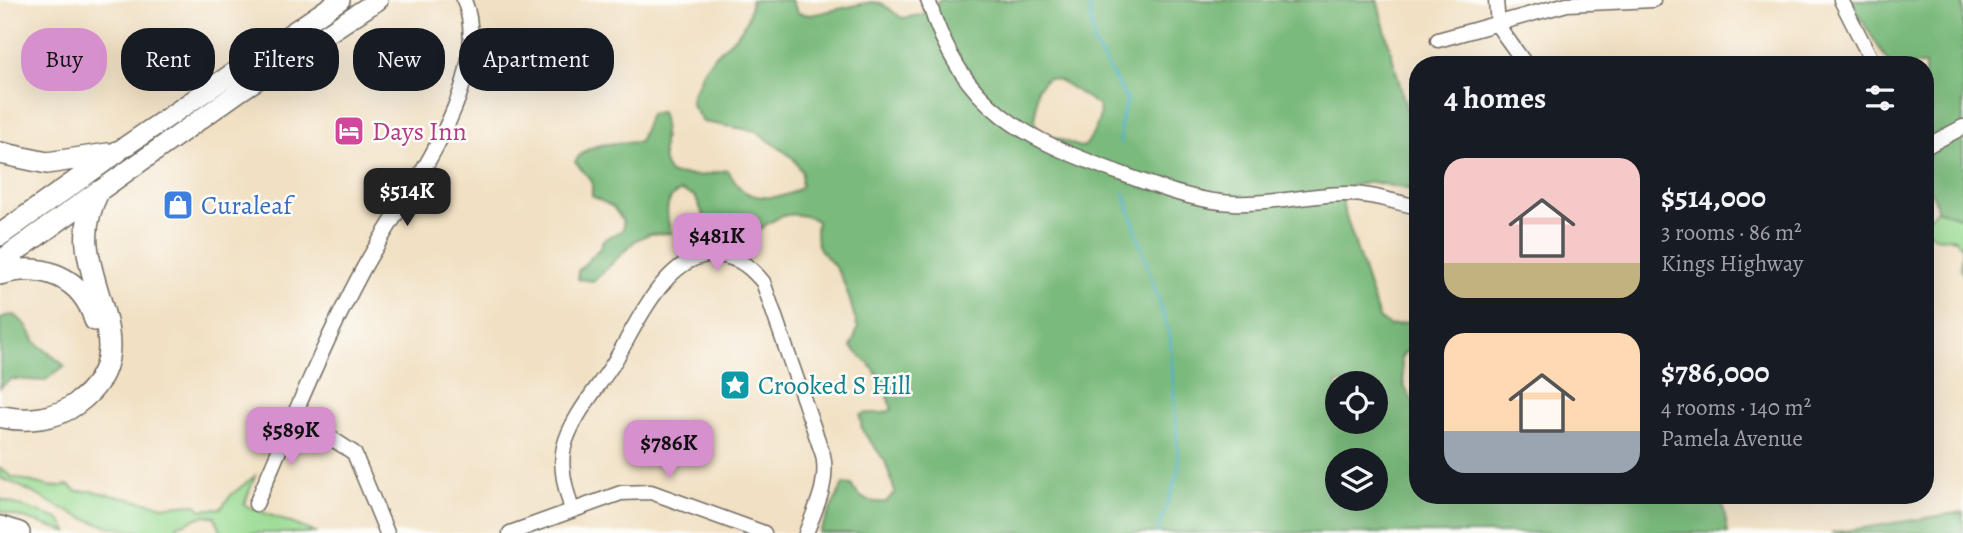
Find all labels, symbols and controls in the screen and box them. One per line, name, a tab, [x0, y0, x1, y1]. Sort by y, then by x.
chip: Buy	[21, 28, 107, 91]
chip: Rent	[121, 28, 215, 91]
chip: Filters	[229, 28, 339, 91]
chip: New	[353, 28, 445, 91]
chip: Apartment	[459, 28, 614, 91]
text: 4 homes	[1444, 78, 1546, 118]
icon: filters	[1861, 79, 1899, 117]
hotel icon: Days Inn	[332, 114, 366, 148]
place label: Days Inn	[372, 114, 467, 149]
pin: $514K	[358, 168, 456, 228]
text: $514K	[380, 175, 434, 206]
text: $514,000	[1661, 177, 1766, 217]
icon: home	[1500, 186, 1584, 270]
shop icon: Curaleaf	[161, 188, 195, 222]
place label: Curaleaf	[201, 188, 295, 223]
pin: $481K	[668, 214, 766, 273]
text: 3 rooms · 86 m²	[1661, 217, 1802, 248]
text: $481K	[689, 220, 745, 251]
text: Kings Highway	[1661, 248, 1803, 279]
text: $786,000	[1661, 352, 1770, 392]
icon: home	[1500, 361, 1584, 445]
place icon: Crooked S Hill	[718, 368, 752, 402]
place label: Crooked S Hill	[758, 368, 911, 403]
map controls	[1325, 371, 1388, 511]
button: locate	[1325, 371, 1388, 434]
text: 4 rooms · 140 m²	[1661, 392, 1811, 423]
pin: $589K	[242, 407, 340, 467]
text: $589K	[262, 414, 320, 445]
pin: $786K	[620, 420, 718, 480]
text: Pamela Avenue	[1661, 423, 1803, 454]
text: $786K	[640, 427, 698, 458]
button: layers	[1325, 448, 1388, 511]

